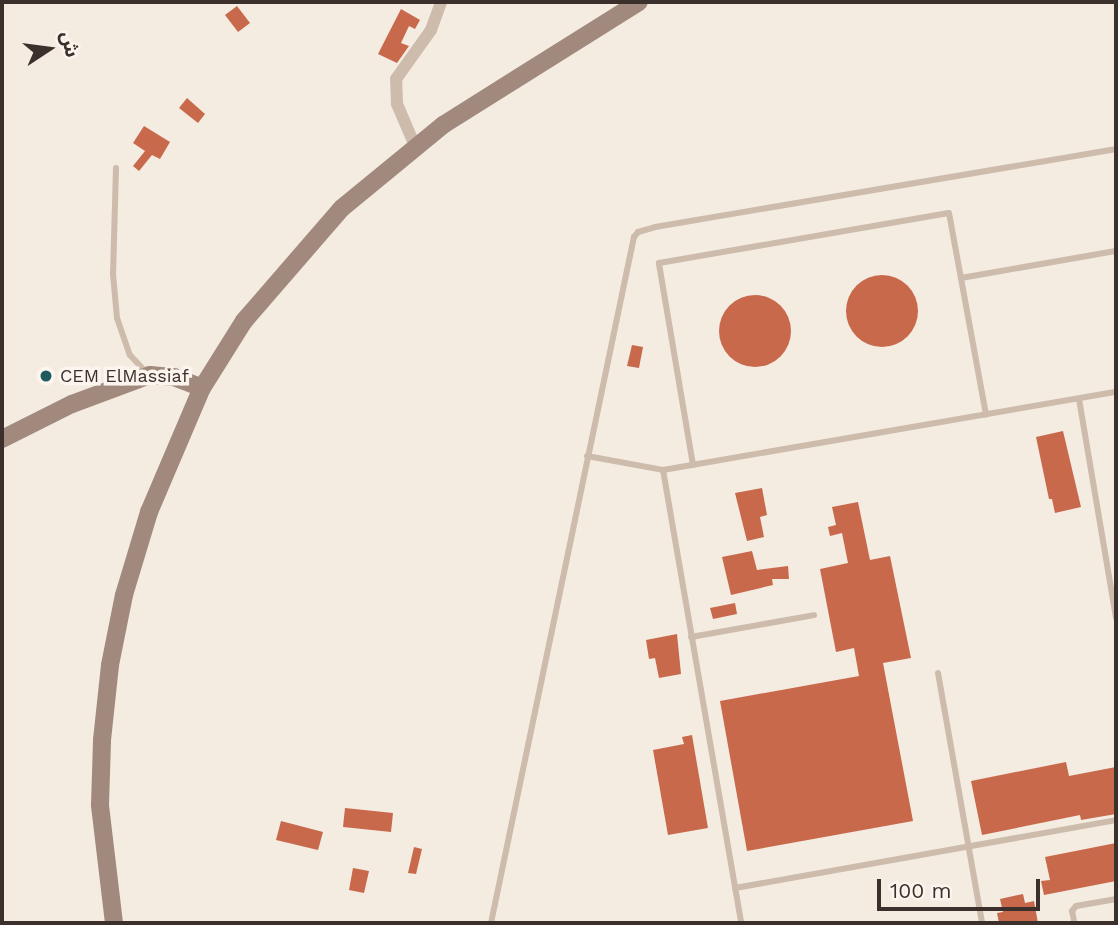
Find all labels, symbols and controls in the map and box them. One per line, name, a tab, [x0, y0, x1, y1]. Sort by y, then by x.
north arrow	[14, 14, 84, 84]
text: ش	[56, 29, 84, 59]
place label: CEM ElMassiaf	[60, 365, 189, 387]
marker: CEM ElMassiaf	[38, 368, 54, 384]
scale bar	[880, 866, 1043, 910]
text: 100 m	[890, 878, 952, 903]

